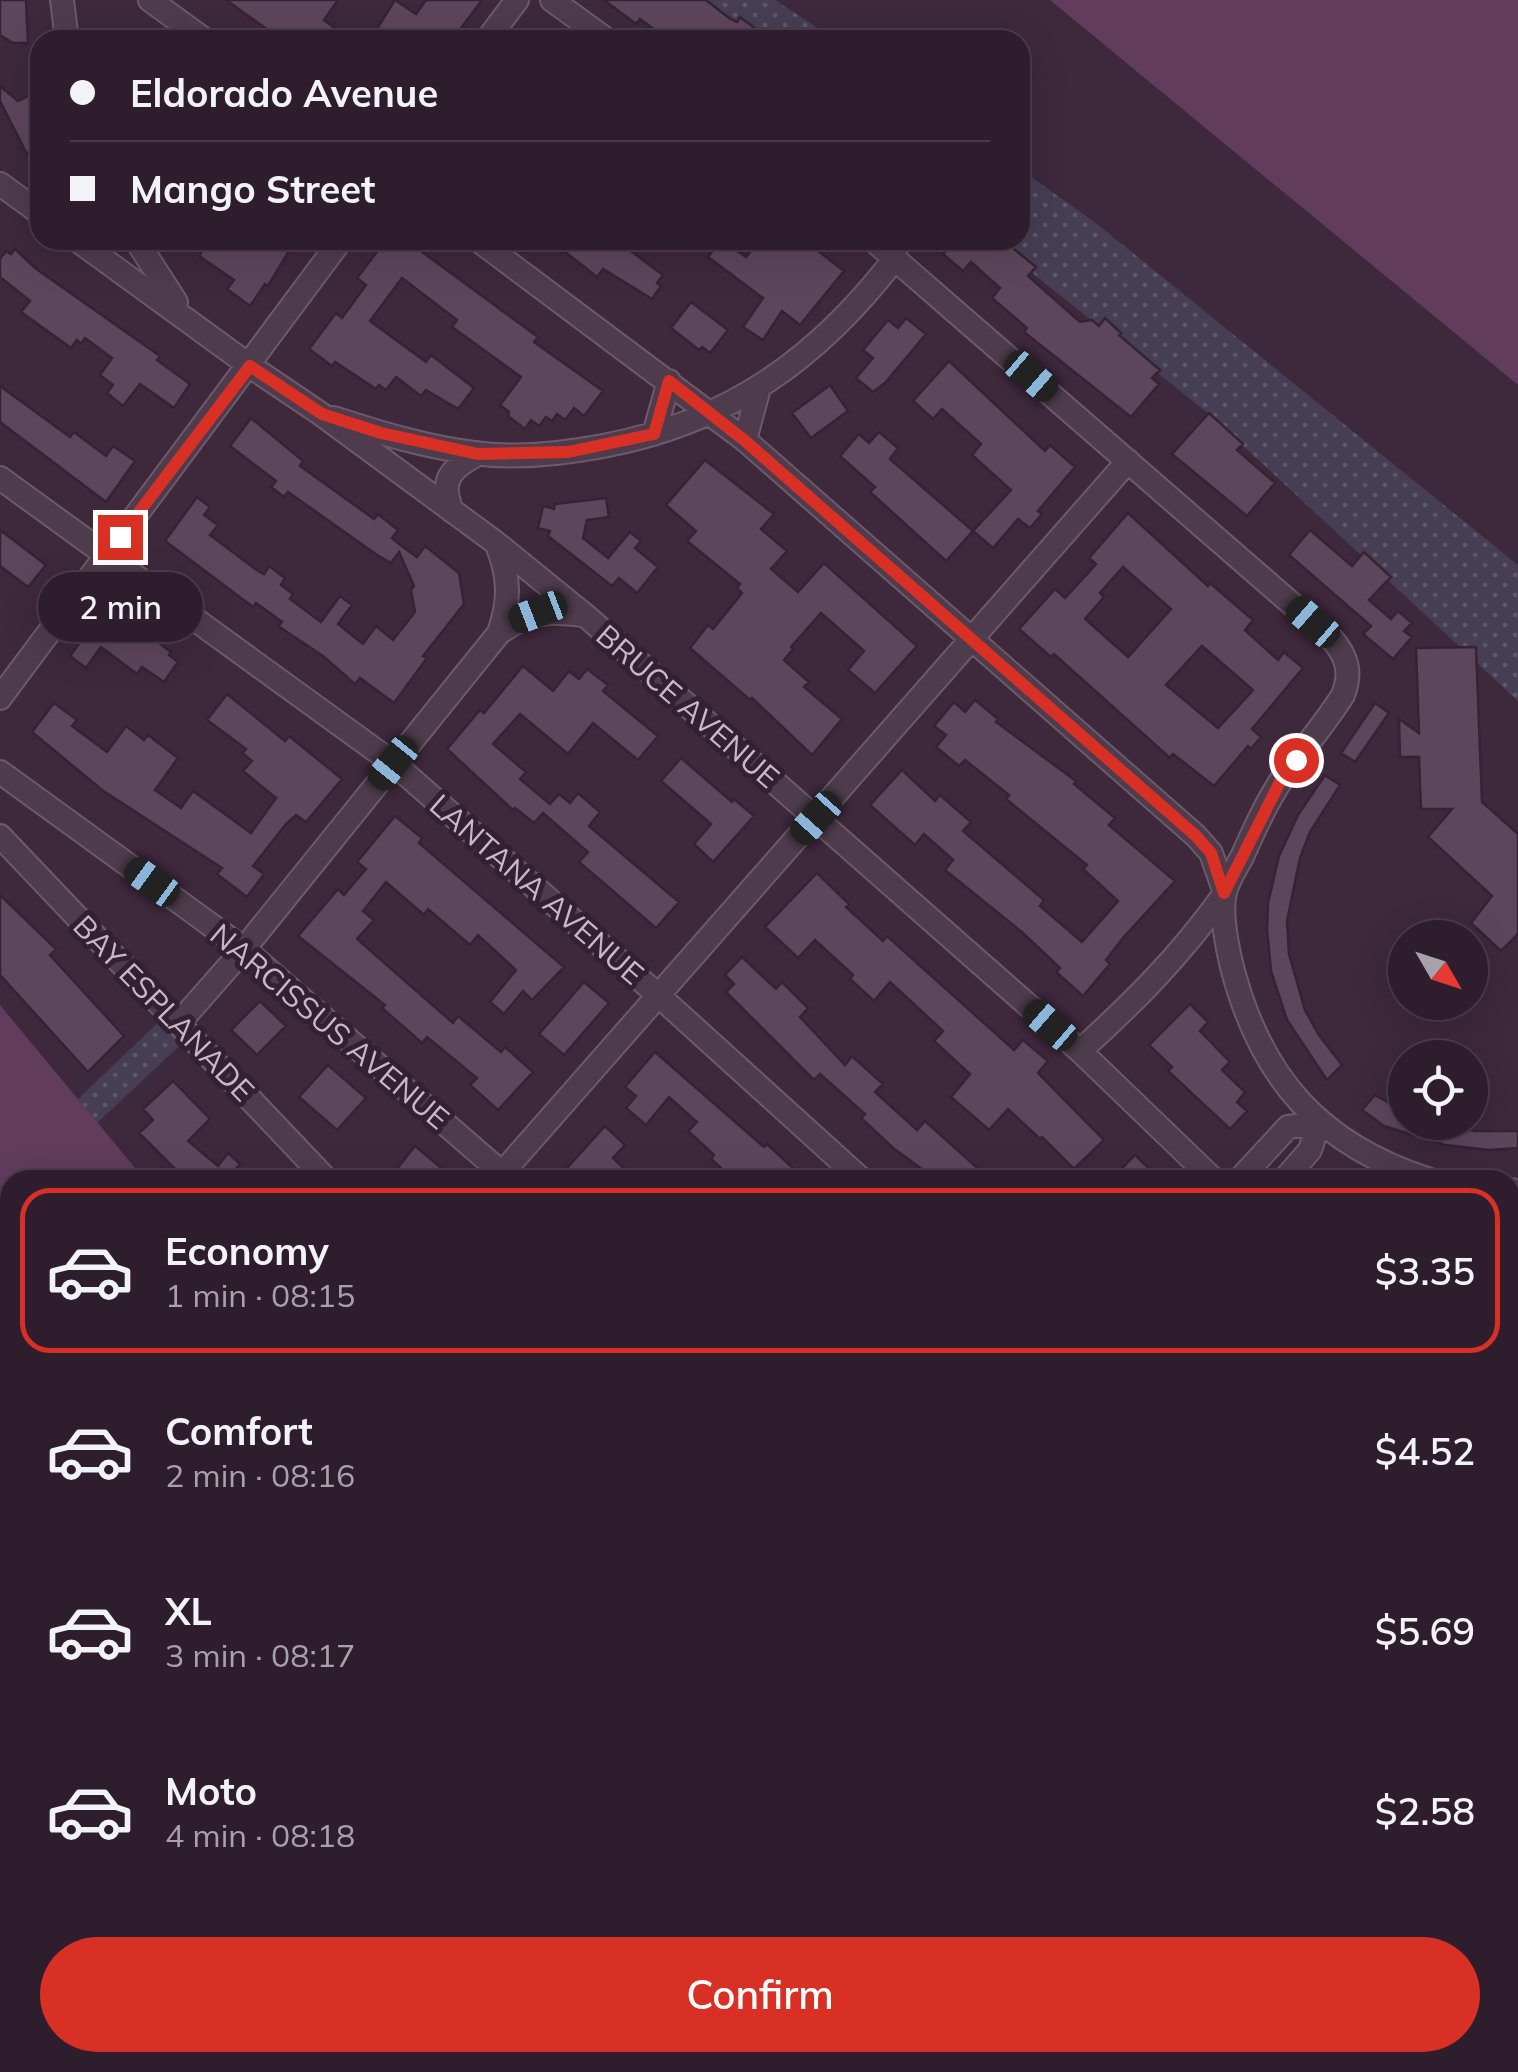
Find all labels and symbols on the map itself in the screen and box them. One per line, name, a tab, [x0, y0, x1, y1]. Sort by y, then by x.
car	[999, 345, 1063, 407]
route end	[98, 515, 143, 560]
callout: 2 min	[38, 572, 202, 642]
car	[505, 587, 571, 637]
car	[1281, 591, 1345, 653]
street label: BRUCE AVENUE	[589, 616, 787, 796]
car	[362, 730, 424, 796]
route start	[1274, 738, 1319, 783]
street label: LANTANA AVENUE	[422, 786, 652, 992]
car	[785, 786, 847, 850]
car	[119, 852, 185, 912]
street label: BAY ESPLANADE	[66, 907, 262, 1109]
street label: NARCISSUS AVENUE	[203, 915, 457, 1137]
north arrow	[1388, 920, 1488, 1020]
car	[1018, 994, 1082, 1056]

